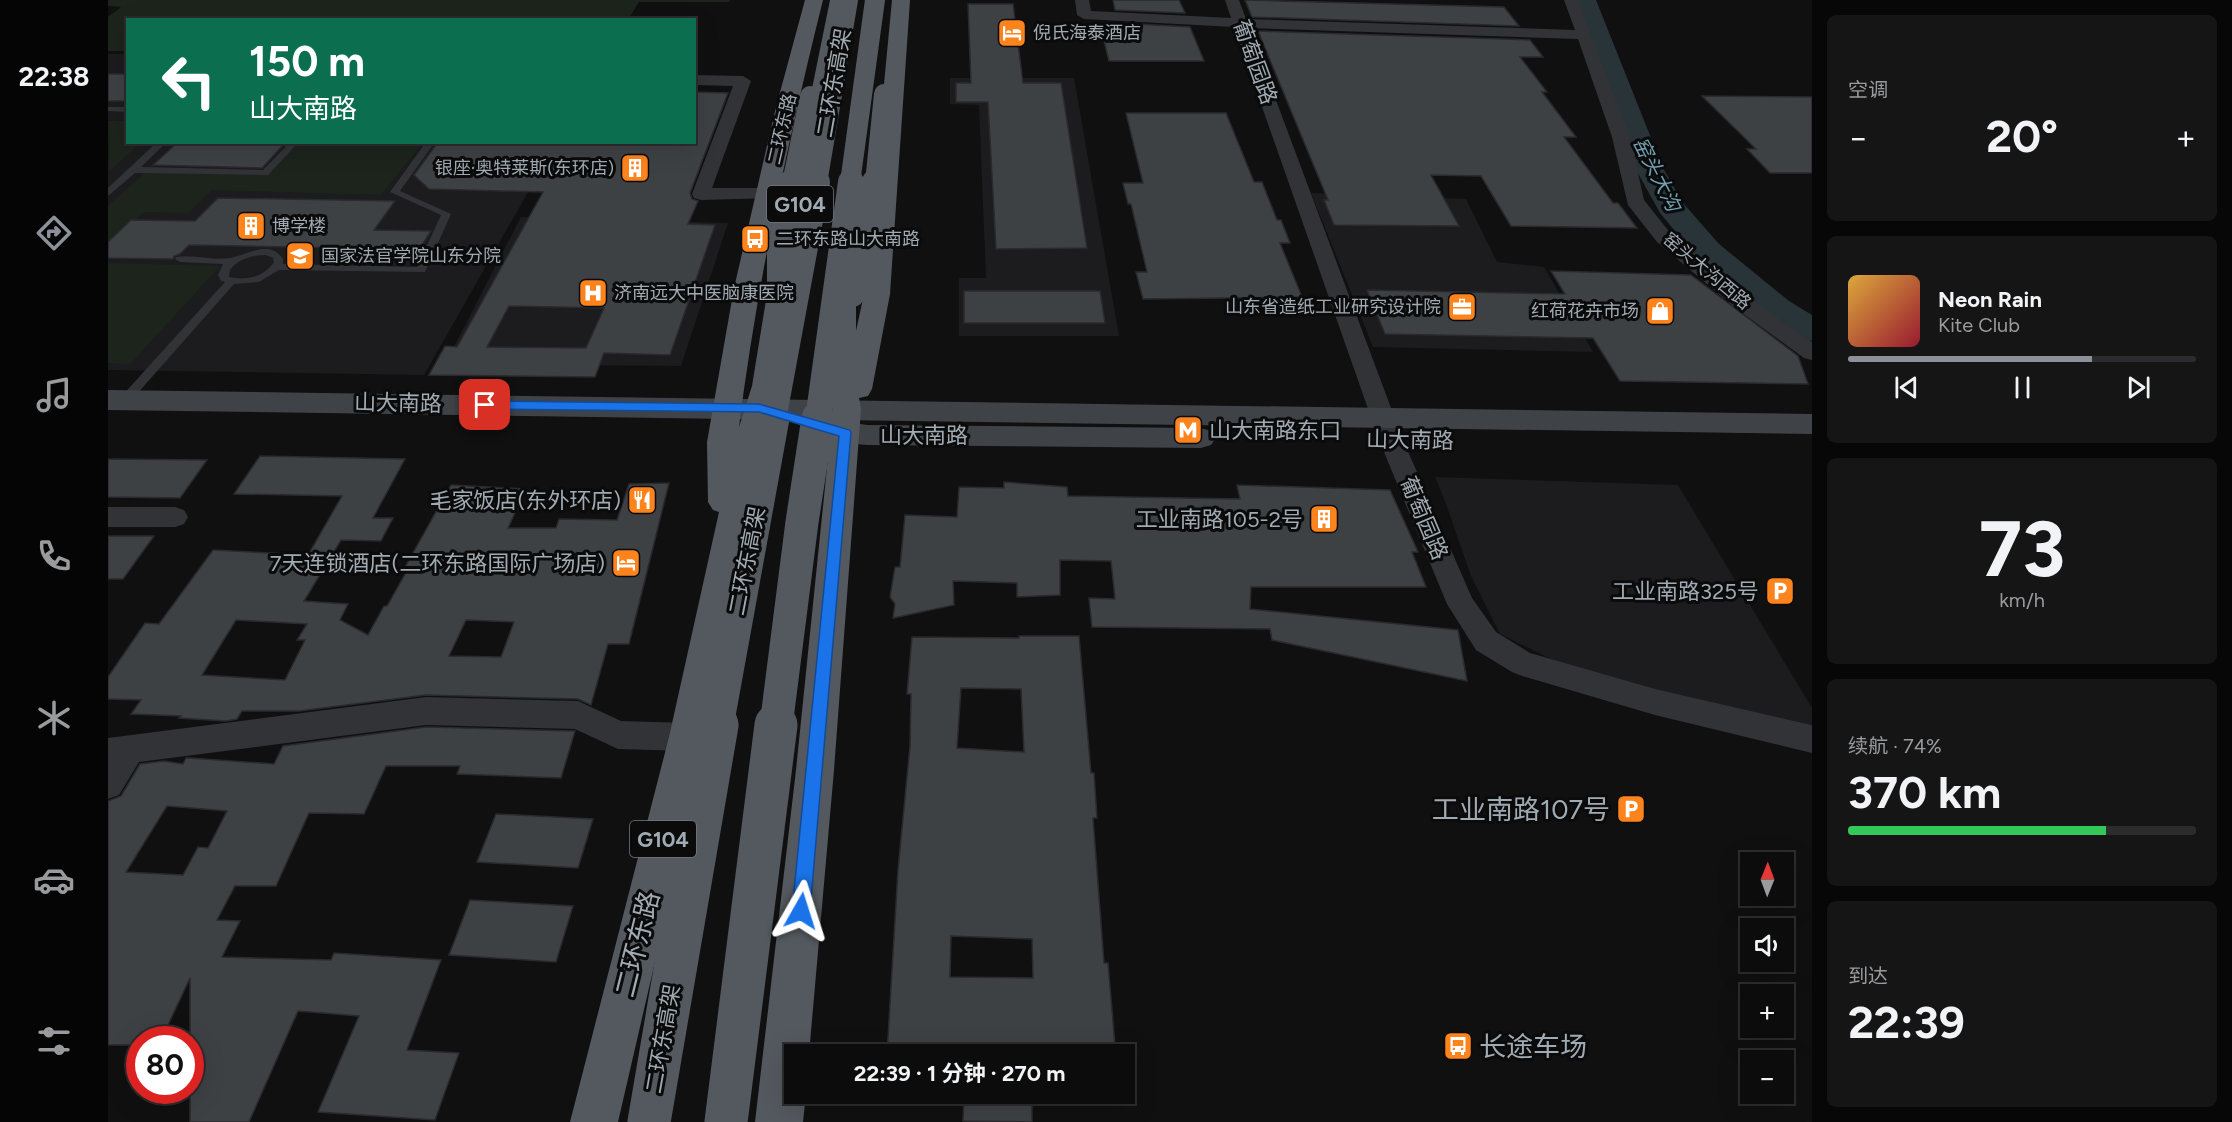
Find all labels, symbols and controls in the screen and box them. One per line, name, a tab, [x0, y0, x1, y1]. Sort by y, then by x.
street label: 葡萄园路	[1227, 16, 1283, 108]
hotel icon: 倪氏海泰酒店	[996, 17, 1028, 49]
place label: 倪氏海泰酒店	[1033, 22, 1141, 44]
street label: 二环东高架	[811, 26, 857, 140]
text: 150 m	[249, 36, 365, 87]
icon: left	[150, 42, 228, 120]
text: 22:38	[19, 60, 89, 93]
text: 空调	[1848, 78, 1888, 102]
street label: 二环东路	[763, 91, 801, 167]
text: 山大南路	[249, 92, 357, 125]
text: 20°	[1986, 109, 2058, 163]
text: −	[1848, 118, 1869, 157]
text: +	[2175, 118, 2196, 157]
water label: 窑头大沟	[1628, 133, 1687, 217]
building icon: 银座·奥特莱斯(东环店)	[619, 152, 651, 184]
place label: 银座·奥特莱斯(东环店)	[435, 157, 614, 179]
road number: G104	[767, 186, 833, 222]
building icon: 博学楼	[235, 210, 267, 242]
icon: directions	[33, 212, 75, 254]
place label: 博学楼	[272, 215, 326, 237]
bus stop icon: 二环东路山大南路	[739, 223, 771, 255]
place label: 二环东路山大南路	[776, 228, 920, 250]
street label: 窑头大沟西路	[1659, 228, 1755, 314]
school or university icon: 国家法官学院山东分院	[284, 240, 316, 272]
place label: 国家法官学院山东分院	[321, 245, 501, 267]
hospital icon: 济南远大中医脑康医院	[577, 277, 609, 309]
place label: 济南远大中医脑康医院	[614, 282, 794, 304]
text: Neon Rain	[1938, 286, 2042, 313]
office icon: 山东省造纸工业研究设计院	[1446, 291, 1478, 323]
shop icon: 红荷花卉市场	[1644, 295, 1676, 327]
place label: 山东省造纸工业研究设计院	[1225, 296, 1441, 318]
place label: 红荷花卉市场	[1531, 300, 1639, 322]
text: Kite Club	[1938, 313, 2020, 337]
icon: previous	[1890, 371, 1923, 404]
icon: pause	[2006, 371, 2039, 404]
icon: next	[2122, 371, 2155, 404]
icon: music	[33, 374, 75, 416]
pin	[459, 379, 510, 430]
icon: arrive	[468, 388, 501, 421]
street label: 山大南路	[354, 389, 442, 417]
metro station icon: 山大南路东口	[1172, 414, 1204, 446]
place label: 山大南路东口	[1209, 417, 1341, 444]
street label: 山大南路	[880, 422, 968, 449]
street label: 山大南路	[1366, 426, 1454, 454]
street label: 葡萄园路	[1394, 472, 1454, 564]
restaurant icon: 毛家饭店(东外环店)	[626, 484, 658, 516]
place label: 毛家饭店(东外环店)	[430, 487, 621, 514]
text: 73	[1979, 502, 2065, 596]
building icon: 工业南路105-2号	[1308, 503, 1340, 535]
street label: 二环东高架	[723, 504, 771, 618]
place label: 工业南路105-2号	[1136, 506, 1303, 533]
icon: phone	[33, 535, 75, 577]
hotel icon: 7天连锁酒店(二环东路国际广场店)	[610, 547, 642, 579]
place label: 7天连锁酒店(二环东路国际广场店)	[270, 550, 605, 577]
parking icon: 工业南路325号	[1764, 575, 1796, 607]
place label: 工业南路325号	[1612, 578, 1759, 605]
text: km/h	[1999, 588, 2045, 612]
icon: climate	[33, 697, 75, 739]
text: 续航 · 74%	[1848, 734, 1942, 758]
text: 370 km	[1848, 765, 2001, 819]
place label: 工业南路107号	[1432, 793, 1610, 826]
parking icon: 工业南路107号	[1615, 793, 1647, 825]
road number: G104	[630, 821, 696, 857]
north arrow	[1740, 852, 1794, 906]
map controls	[1740, 852, 1794, 1104]
icon: car	[33, 859, 75, 901]
position arrow	[769, 879, 833, 943]
street label: 二环东路	[608, 888, 666, 1000]
button: sound	[1740, 918, 1794, 972]
text: 到达	[1848, 964, 1888, 988]
street label: 二环东高架	[640, 982, 686, 1096]
button: +	[1740, 984, 1794, 1038]
text: 22:39	[1848, 995, 1965, 1049]
icon: filters	[33, 1020, 75, 1062]
speed limit sign: 80	[126, 1026, 204, 1104]
bus stop icon: 长途车场	[1442, 1030, 1474, 1062]
place label: 长途车场	[1479, 1030, 1587, 1063]
button: −	[1740, 1050, 1794, 1104]
text: 22:39 · 1 分钟 · 270 m	[854, 1060, 1065, 1087]

